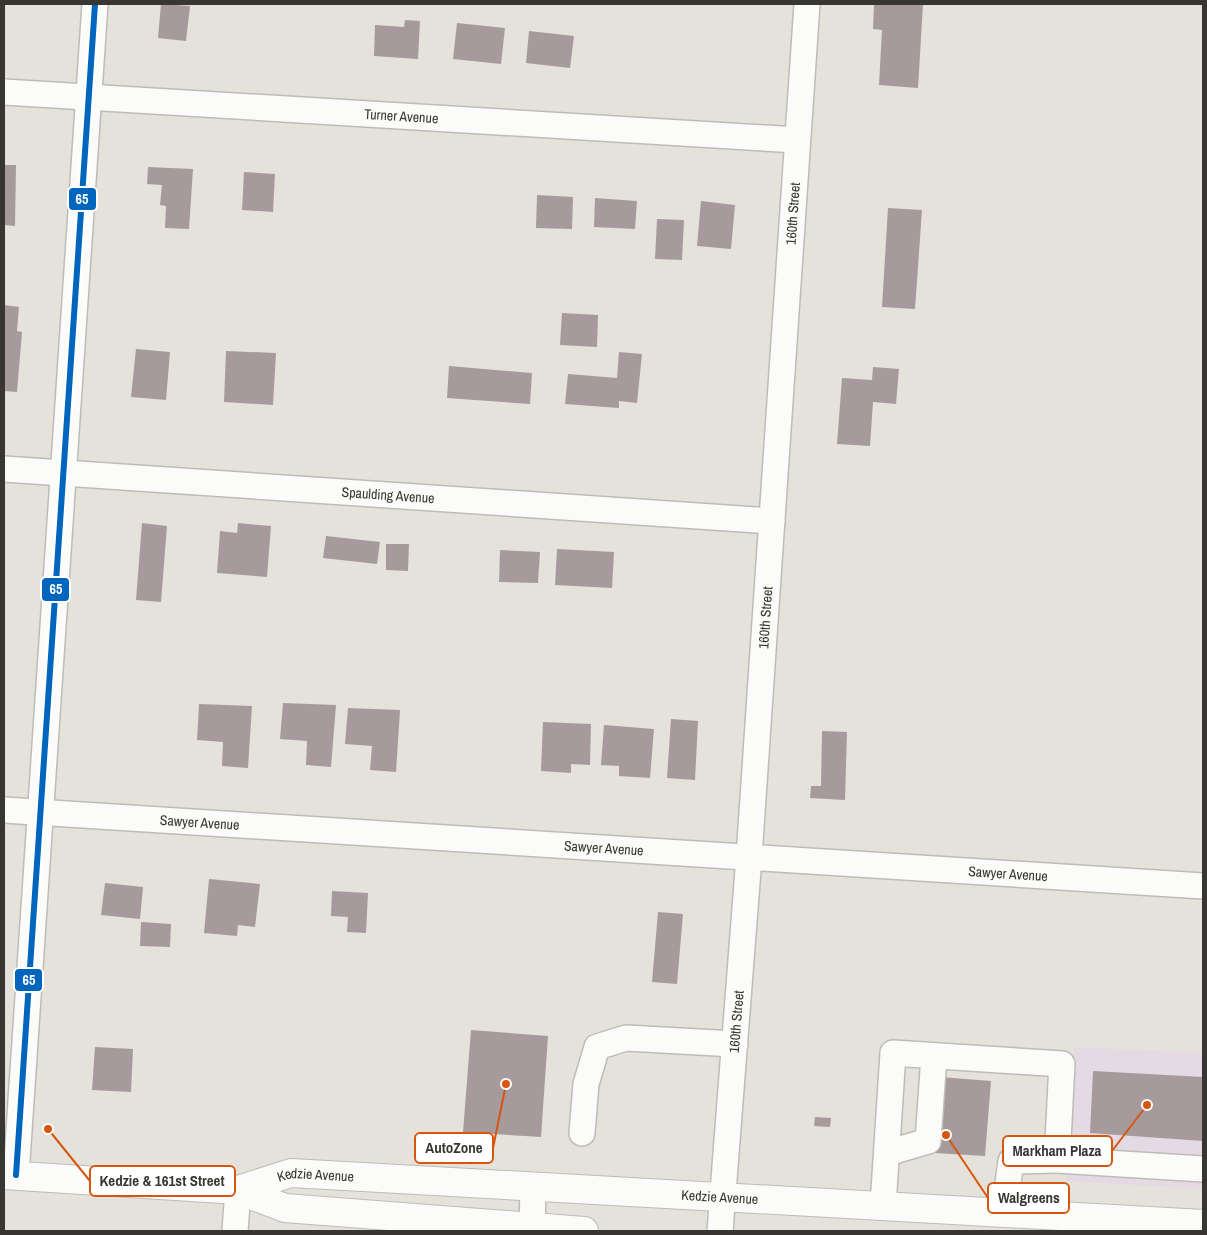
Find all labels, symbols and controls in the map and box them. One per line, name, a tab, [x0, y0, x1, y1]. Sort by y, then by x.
street label: Turner Avenue	[364, 105, 439, 127]
street label: 160th Street	[782, 182, 804, 245]
line badge: 65	[68, 187, 97, 211]
text: 65	[76, 190, 89, 208]
street label: Spaulding Avenue	[341, 483, 435, 507]
line badge: 65	[41, 577, 70, 602]
text: 65	[50, 580, 63, 598]
street label: 160th Street	[754, 586, 776, 650]
street label: Sawyer Avenue	[159, 811, 240, 834]
street label: Sawyer Avenue	[563, 837, 644, 860]
street label: Sawyer Avenue	[968, 862, 1048, 885]
line badge: 65	[14, 968, 43, 992]
text: 65	[23, 971, 36, 989]
street label: 160th Street	[725, 990, 748, 1054]
callout: AutoZone	[415, 1133, 493, 1163]
callout: Markham Plaza	[1003, 1136, 1112, 1166]
text: AutoZone	[425, 1137, 483, 1158]
text: Markham Plaza	[1013, 1140, 1102, 1161]
street label: Kedzie Avenue	[275, 1164, 354, 1186]
callout: Kedzie & 161st Street	[90, 1166, 235, 1196]
text: Kedzie & 161st Street	[99, 1170, 225, 1191]
callout: Walgreens	[988, 1183, 1069, 1213]
street label: Kedzie Avenue	[681, 1186, 759, 1208]
text: Walgreens	[998, 1187, 1060, 1208]

